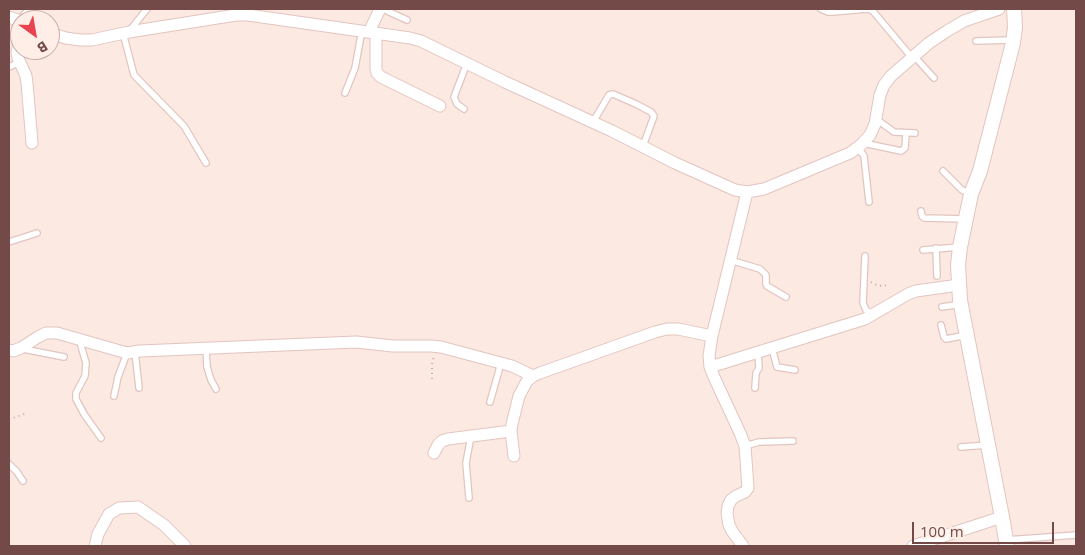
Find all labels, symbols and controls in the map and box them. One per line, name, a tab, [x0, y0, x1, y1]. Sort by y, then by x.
north arrow	[10, 10, 60, 60]
text: B	[34, 37, 52, 58]
scale bar	[915, 512, 1058, 544]
text: 100 m	[920, 521, 964, 541]

